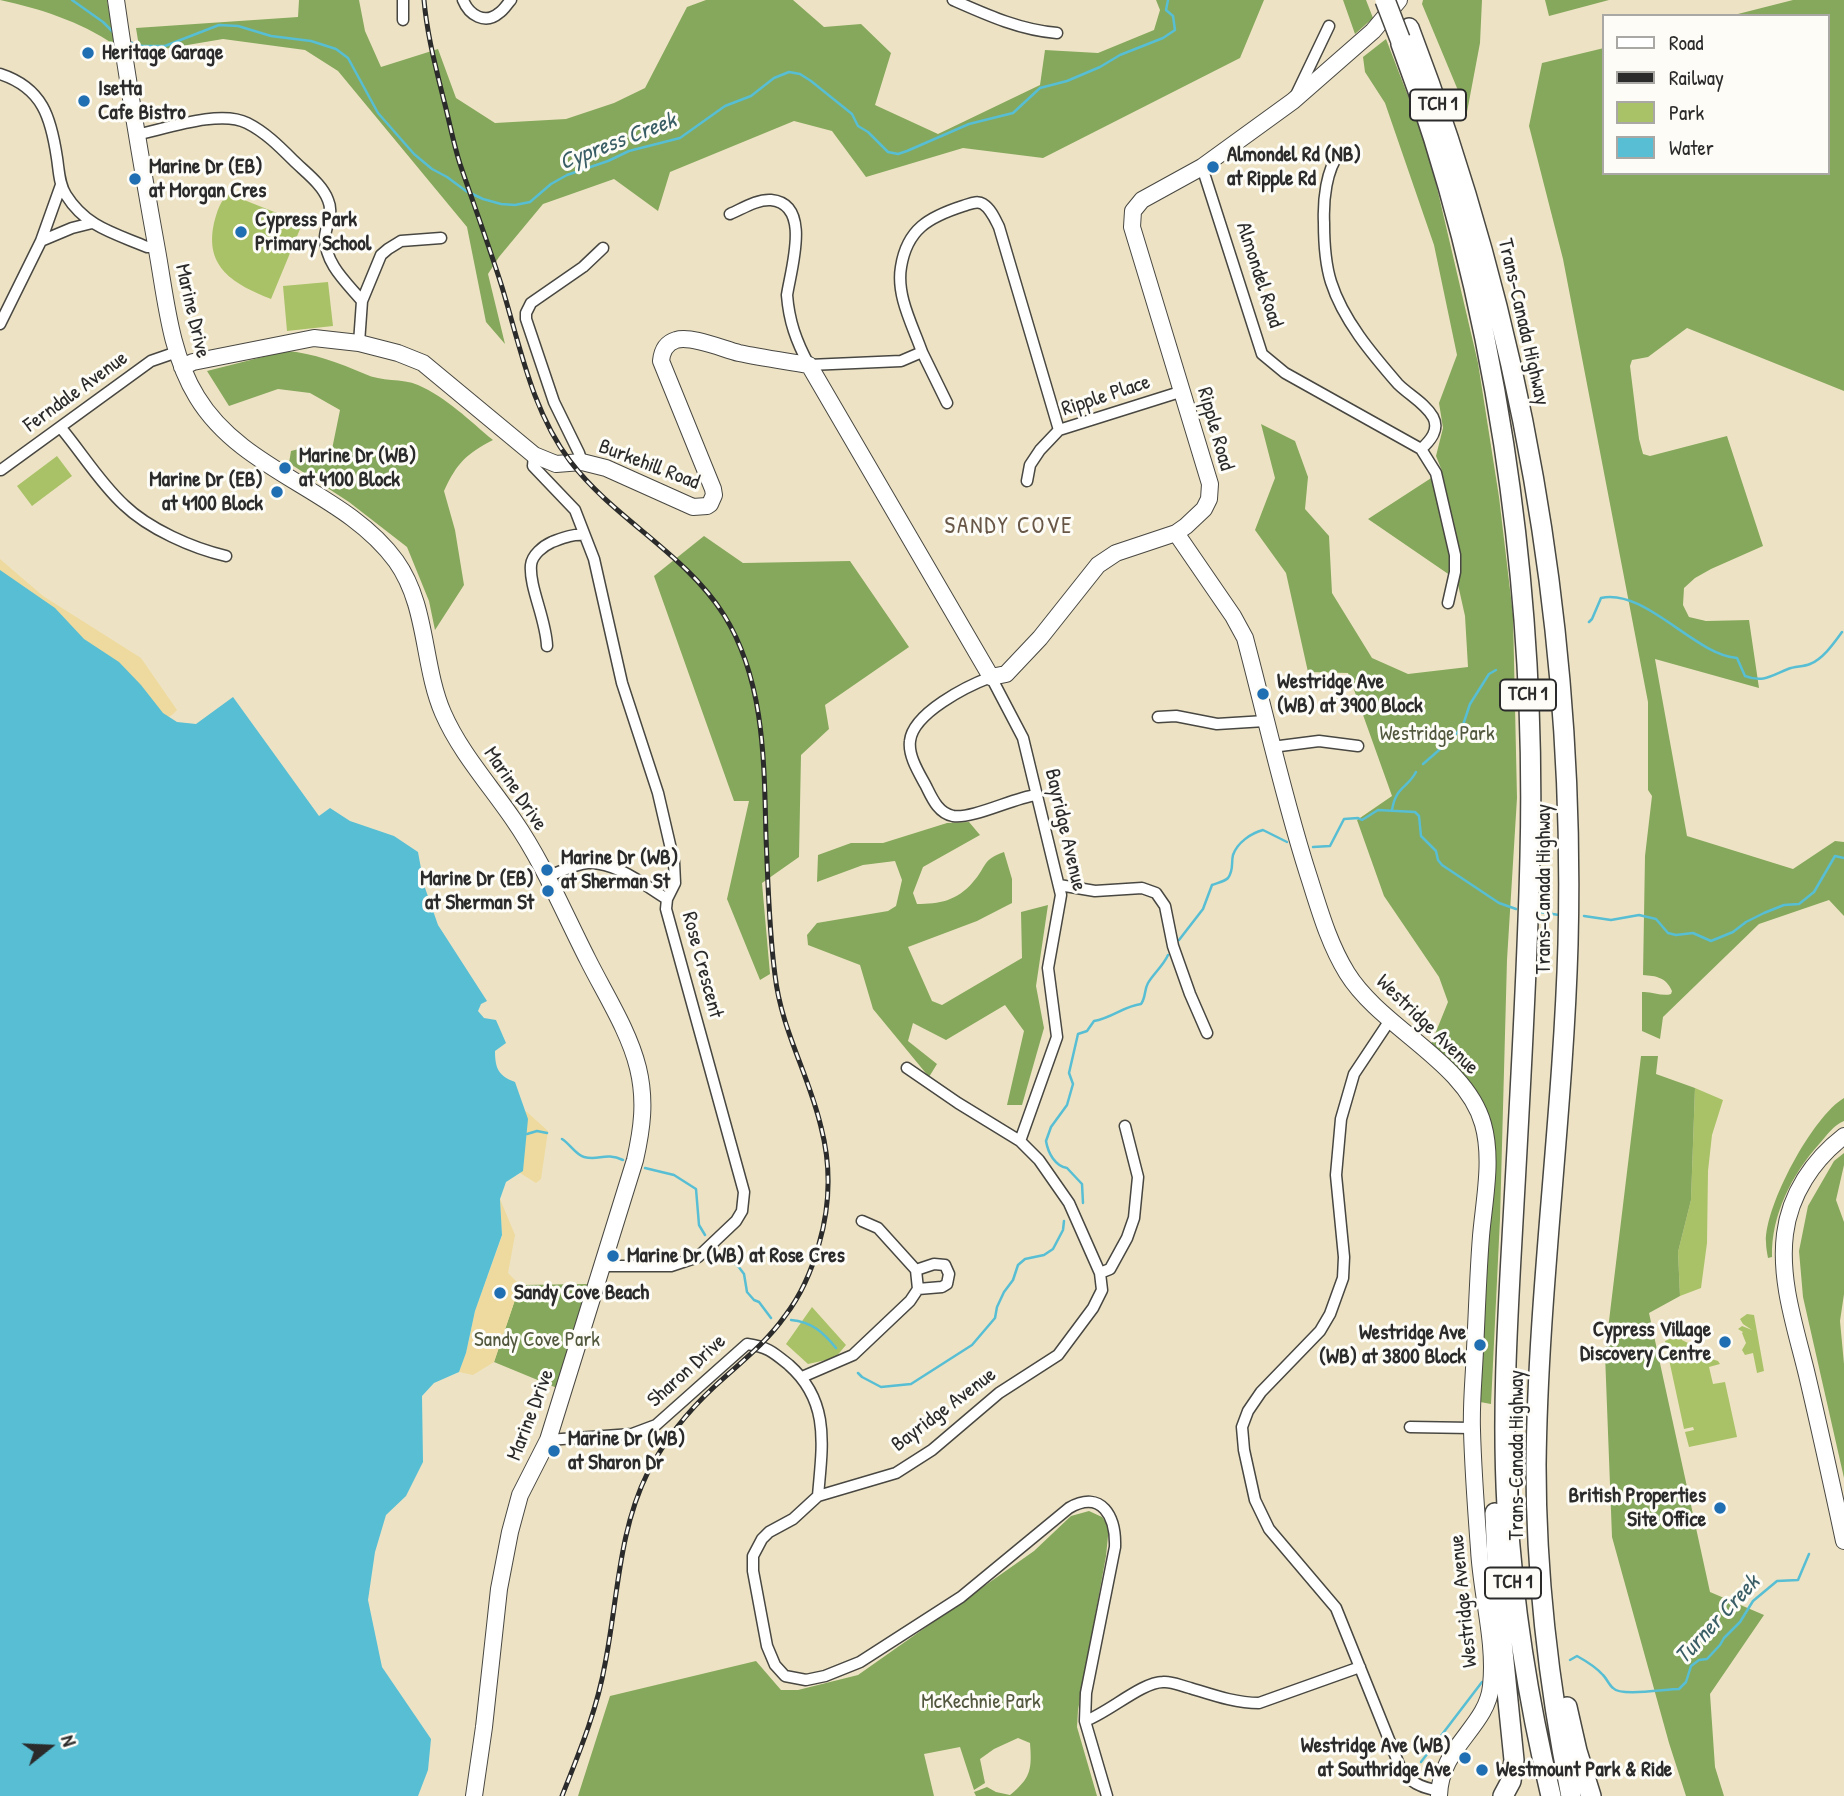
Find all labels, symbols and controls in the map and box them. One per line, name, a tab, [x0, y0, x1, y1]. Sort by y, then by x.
legend	[1602, 14, 1830, 175]
text: Road	[1669, 28, 1703, 57]
place label: Heritage Garage	[102, 40, 223, 66]
marker: Heritage Garage	[80, 45, 96, 61]
text: Railway	[1669, 63, 1724, 92]
place label: Isetta Cafe Bistro	[98, 76, 186, 126]
road number: TCH 1	[1410, 90, 1466, 120]
marker: Isetta Cafe Bistro	[76, 93, 92, 109]
text: Park	[1669, 98, 1704, 127]
water label: Cypress Creek	[556, 107, 680, 177]
text: Water	[1669, 133, 1714, 162]
place label: Almondel Rd (NB) at Ripple Rd	[1227, 142, 1361, 192]
place label: Marine Dr (EB) at Morgan Cres	[149, 154, 266, 204]
marker: Almondel Rd (NB) at Ripple Rd	[1205, 159, 1221, 175]
marker: Marine Dr (EB) at Morgan Cres	[127, 171, 143, 187]
place label: Cypress Park Primary School	[255, 207, 371, 257]
street label: Almondel Road	[1230, 219, 1288, 331]
marker: Cypress Park Primary School	[233, 224, 249, 240]
street label: Trans-Canada Highway	[1492, 236, 1554, 408]
street label: Marine Drive	[169, 262, 215, 360]
street label: Ferndale Avenue	[19, 346, 133, 438]
street label: Ripple Place	[1059, 370, 1153, 422]
street label: Ripple Road	[1191, 384, 1239, 474]
street label: Burkehill Road	[595, 434, 703, 496]
place label: Marine Dr (WB) at 4100 Block	[299, 443, 416, 493]
marker: Marine Dr (WB) at 4100 Block	[277, 460, 293, 476]
place label: Marine Dr (EB) at 4100 Block	[149, 467, 263, 517]
marker: Marine Dr (EB) at 4100 Block	[269, 484, 285, 500]
district label: SANDY COVE	[946, 513, 1072, 541]
place label: Westridge Ave (WB) at 3900 Block	[1277, 669, 1423, 719]
road number: TCH 1	[1500, 680, 1556, 710]
marker: Westridge Ave (WB) at 3900 Block	[1255, 686, 1271, 702]
park label: Westridge Park	[1379, 721, 1495, 747]
street label: Marine Drive	[478, 742, 552, 836]
street label: Bayridge Avenue	[1039, 766, 1091, 894]
street label: Trans-Canada Highway	[1531, 804, 1557, 974]
place label: Marine Dr (WB) at Sherman St	[561, 845, 678, 895]
marker: Marine Dr (WB) at Sherman St	[539, 862, 555, 878]
place label: Marine Dr (EB) at Sherman St	[420, 866, 534, 916]
marker: Marine Dr (EB) at Sherman St	[540, 883, 556, 899]
street label: Rose Crescent	[676, 909, 728, 1021]
street label: Westridge Avenue	[1370, 970, 1484, 1080]
place label: Marine Dr (WB) at Rose Cres	[627, 1243, 845, 1269]
marker: Marine Dr (WB) at Rose Cres	[605, 1248, 621, 1264]
place label: Sandy Cove Beach	[514, 1280, 649, 1306]
marker: Sandy Cove Beach	[492, 1285, 508, 1301]
place label: Cypress Village Discovery Centre	[1580, 1317, 1711, 1367]
place label: Westridge Ave (WB) at 3800 Block	[1319, 1320, 1466, 1370]
park label: Sandy Cove Park	[474, 1327, 600, 1353]
street label: Sharon Drive	[642, 1329, 732, 1413]
marker: Cypress Village Discovery Centre	[1717, 1334, 1733, 1350]
marker: Westridge Ave (WB) at 3800 Block	[1472, 1337, 1488, 1353]
street label: Bayridge Avenue	[887, 1362, 1001, 1458]
street label: Marine Drive	[502, 1366, 560, 1464]
street label: Trans-Canada Highway	[1504, 1370, 1530, 1540]
place label: Marine Dr (WB) at Sharon Dr	[568, 1426, 685, 1476]
marker: Marine Dr (WB) at Sharon Dr	[546, 1443, 562, 1459]
place label: British Properties Site Office	[1568, 1483, 1706, 1533]
marker: British Properties Site Office	[1712, 1500, 1728, 1516]
street label: Westridge Avenue	[1444, 1533, 1484, 1669]
road number: TCH 1	[1485, 1568, 1541, 1598]
water label: Turner Creek	[1670, 1570, 1766, 1670]
park label: McKechnie Park	[921, 1689, 1041, 1715]
north arrow	[14, 1712, 84, 1782]
text: N	[55, 1732, 83, 1749]
place label: Westridge Ave (WB) at Southridge Ave	[1301, 1733, 1451, 1783]
marker: Westridge Ave (WB) at Southridge Ave	[1457, 1750, 1473, 1766]
place label: Westmount Park & Ride	[1496, 1757, 1672, 1783]
marker: Westmount Park & Ride	[1474, 1762, 1490, 1778]

